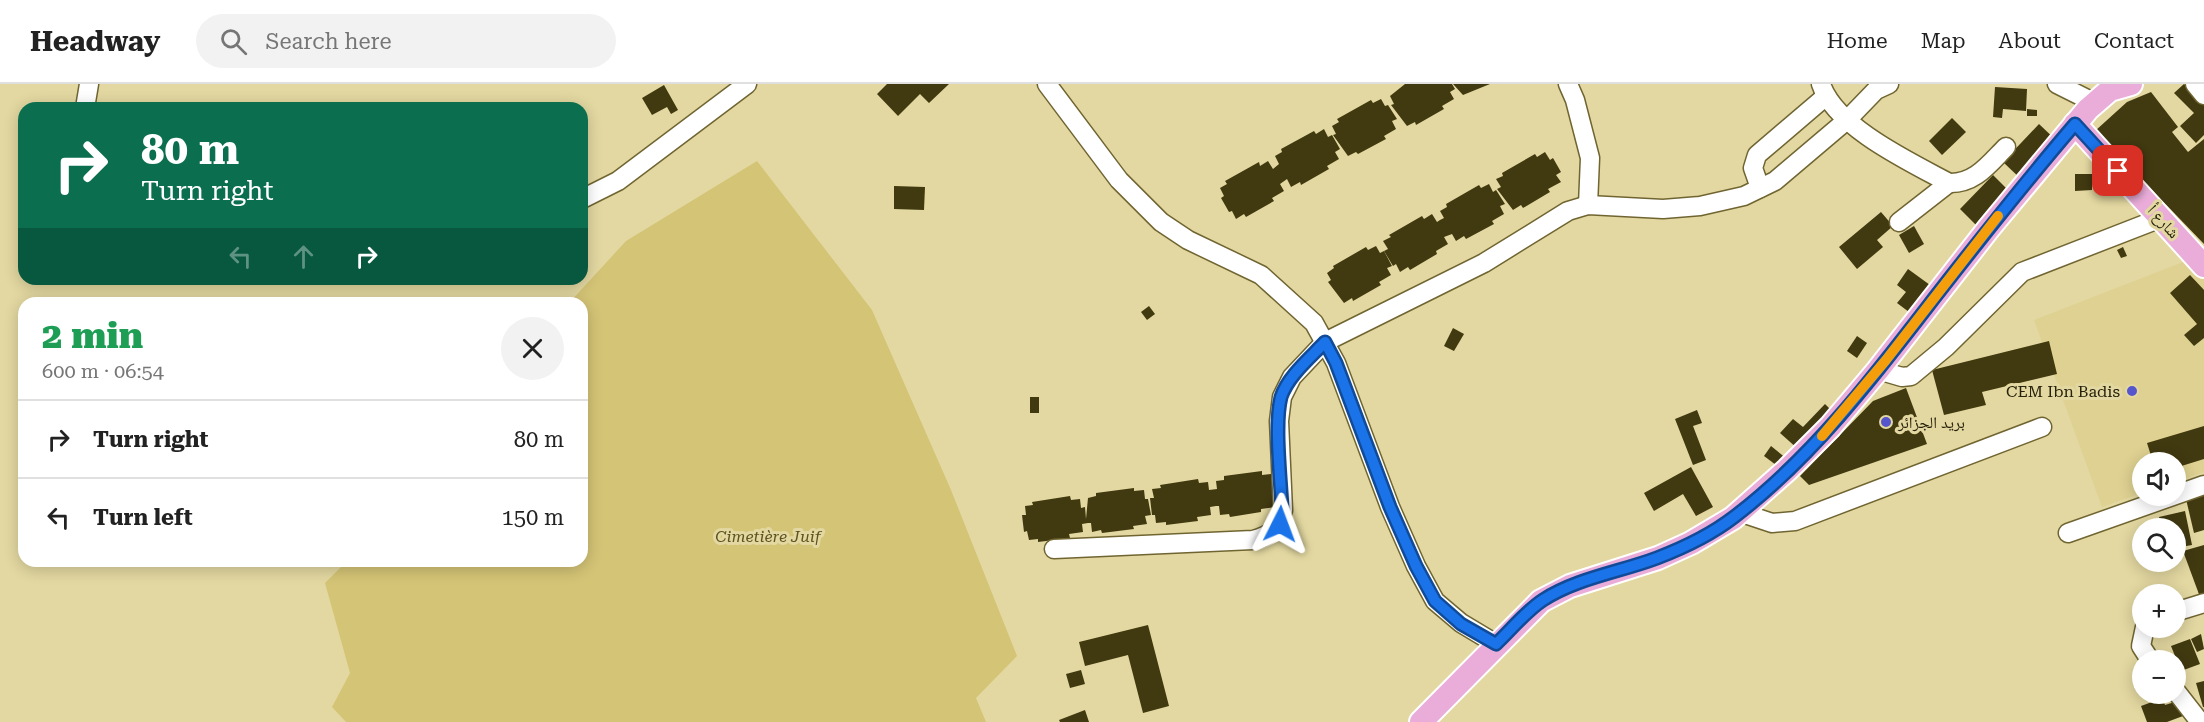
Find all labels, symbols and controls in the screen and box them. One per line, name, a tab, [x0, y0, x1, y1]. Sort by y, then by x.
search box	[196, 14, 616, 68]
text: Headway	[30, 25, 160, 58]
icon: search	[217, 25, 250, 58]
text: Search here	[265, 29, 391, 54]
text: Home	[1827, 29, 1888, 53]
text: Map	[1921, 29, 1966, 53]
text: About	[1999, 29, 2061, 53]
text: Contact	[2094, 29, 2174, 53]
text: 80 m	[141, 125, 239, 174]
icon: right	[42, 126, 120, 204]
pin	[2092, 145, 2143, 196]
icon: arrive	[2101, 154, 2134, 187]
text: Turn right	[141, 175, 274, 207]
street label: شارع أ	[2143, 201, 2183, 243]
icon: left	[224, 240, 257, 273]
icon: ahead	[287, 240, 320, 273]
icon: right	[350, 240, 383, 273]
text: 2 min	[42, 315, 143, 357]
button: close	[501, 317, 564, 380]
text: 600 m · 06:54	[42, 359, 164, 383]
place label: CEM Ibn Badis	[2006, 382, 2120, 401]
marker: CEM Ibn Badis	[2125, 384, 2139, 398]
place label: بريد الجزائر	[1897, 413, 1965, 432]
marker: بريد الجزائر	[1879, 415, 1893, 429]
icon: right	[42, 423, 75, 456]
text: Turn right	[93, 427, 208, 452]
text: 80 m	[514, 427, 564, 452]
map controls	[2132, 452, 2186, 704]
button: sound	[2132, 452, 2186, 506]
position arrow	[1248, 492, 1312, 556]
icon: left	[42, 501, 75, 534]
text: Turn left	[93, 505, 193, 530]
text: 150 m	[501, 505, 564, 530]
button: search	[2132, 518, 2186, 572]
park label: Cimetière Juif	[715, 527, 823, 546]
button: +	[2132, 584, 2186, 638]
button: −	[2132, 650, 2186, 704]

